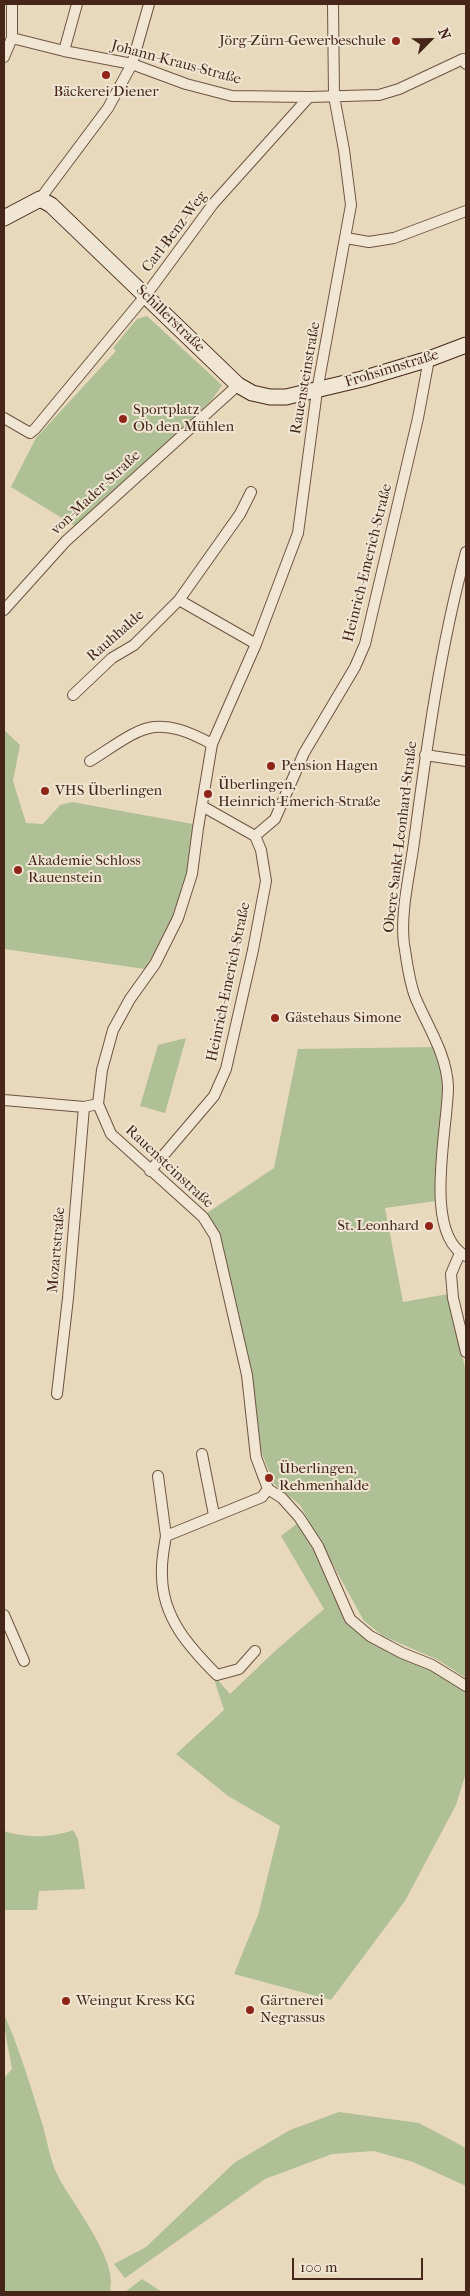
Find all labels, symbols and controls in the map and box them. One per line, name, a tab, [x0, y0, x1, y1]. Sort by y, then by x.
north arrow	[405, 15, 455, 65]
text: N	[434, 26, 454, 42]
place label: Jörg-Zürn-Gewerbeschule	[219, 32, 386, 50]
marker: Jörg-Zürn-Gewerbeschule	[390, 35, 402, 47]
street label: Johann-Kraus-Straße	[109, 37, 243, 89]
marker: Bäckerei Diener	[100, 69, 112, 81]
place label: Bäckerei Diener	[53, 83, 159, 101]
street label: Carl-Benz-Weg	[139, 188, 211, 276]
street label: Schillerstraße	[132, 282, 208, 356]
street label: Rauensteinstraße	[287, 320, 325, 436]
street label: Frohsinnstraße	[343, 346, 441, 392]
place label: Sportplatz Ob den Mühlen	[133, 401, 234, 436]
marker: Sportplatz Ob den Mühlen	[117, 413, 129, 425]
street label: von-Mader-Straße	[47, 447, 145, 539]
street label: Heinrich-Emerich-Straße	[340, 482, 396, 644]
street label: Rauhhalde	[84, 606, 148, 666]
street label: Obere Sankt-Leonhard-Straße	[380, 740, 422, 934]
place label: Pension Hagen	[281, 757, 378, 775]
marker: Pension Hagen	[265, 760, 277, 772]
place label: Überlingen, Heinrich-Emerich-Straße	[218, 776, 380, 811]
place label: VHS Überlingen	[55, 782, 162, 800]
marker: VHS Überlingen	[39, 785, 51, 797]
marker: Überlingen, Heinrich-Emerich-Straße	[202, 788, 214, 800]
place label: Akademie Schloss Rauenstein	[28, 852, 141, 887]
marker: Akademie Schloss Rauenstein	[12, 864, 24, 876]
street label: Heinrich-Emerich-Straße	[203, 901, 255, 1063]
place label: Gästehaus Simone	[285, 1009, 401, 1027]
marker: Gästehaus Simone	[269, 1012, 281, 1024]
street label: Rauensteinstraße	[121, 1122, 217, 1212]
street label: Mozartstraße	[44, 1206, 70, 1294]
place label: St. Leonhard	[337, 1217, 419, 1235]
marker: St. Leonhard	[423, 1220, 435, 1232]
place label: Überlingen, Rehmenhalde	[279, 1460, 369, 1495]
marker: Überlingen, Rehmenhalde	[263, 1472, 275, 1484]
place label: Weingut Kress KG	[76, 1992, 195, 2010]
place label: Gärtnerei Negrassus	[260, 1992, 325, 2027]
marker: Weingut Kress KG	[60, 1995, 72, 2007]
marker: Gärtnerei Negrassus	[244, 2004, 256, 2016]
scale bar	[295, 2248, 426, 2280]
text: 100 m	[300, 2258, 338, 2276]

